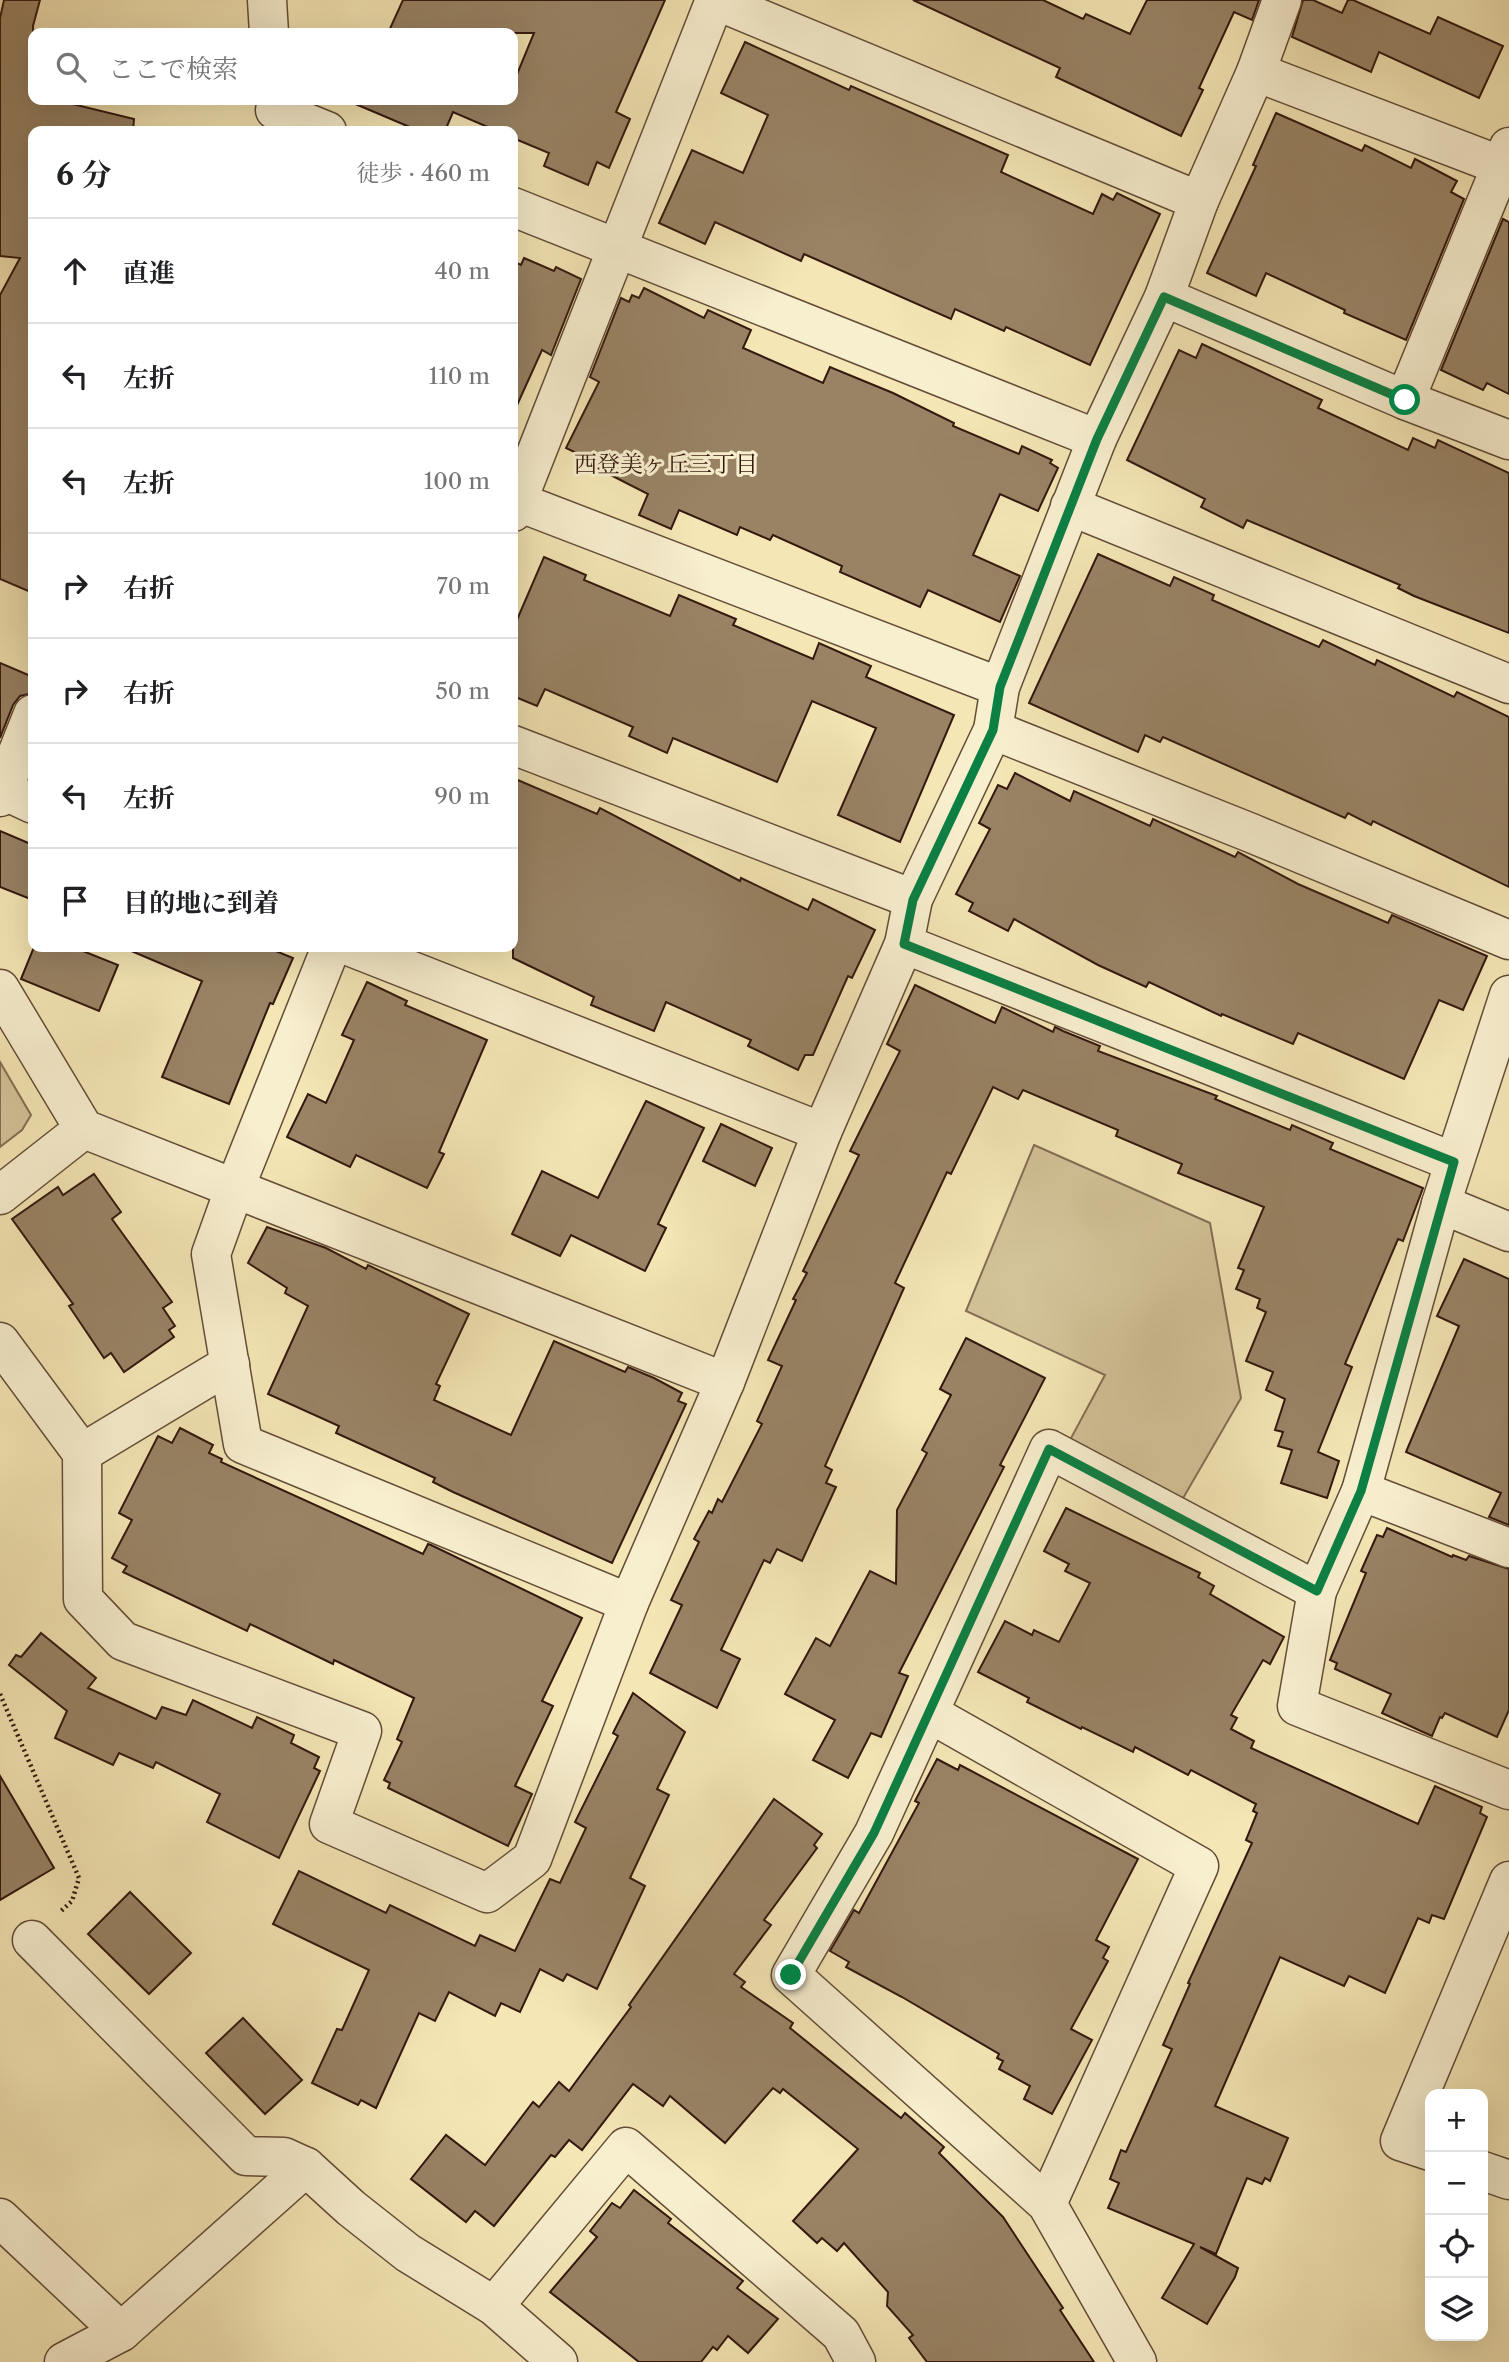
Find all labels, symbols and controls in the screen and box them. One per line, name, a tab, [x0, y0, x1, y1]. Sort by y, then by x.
search box	[28, 28, 518, 105]
icon: search	[52, 48, 90, 86]
text: ここで検索	[108, 53, 238, 85]
text: 6 分	[56, 156, 111, 193]
text: 徒歩 · 460 m	[356, 159, 490, 187]
icon: ahead	[56, 252, 94, 290]
text: 直進	[123, 257, 175, 289]
text: 40 m	[435, 257, 490, 285]
icon: left	[56, 357, 94, 395]
text: 左折	[123, 362, 175, 394]
text: 110 m	[429, 362, 490, 390]
route start	[1389, 384, 1420, 415]
district label: 西登美ヶ丘三丁目	[574, 450, 758, 478]
icon: left	[56, 462, 94, 500]
text: 左折	[123, 467, 175, 499]
text: 100 m	[424, 467, 490, 495]
icon: right	[56, 567, 94, 605]
text: 右折	[123, 572, 175, 604]
text: 70 m	[437, 572, 490, 600]
icon: right	[56, 672, 94, 710]
text: 右折	[123, 677, 175, 709]
text: 50 m	[435, 677, 490, 705]
icon: left	[56, 777, 94, 815]
text: 左折	[123, 782, 175, 814]
text: 90 m	[434, 782, 490, 810]
icon: arrive	[56, 882, 94, 920]
text: 目的地に到着	[123, 887, 279, 919]
route end	[775, 1959, 806, 1990]
map controls	[1425, 2089, 1488, 2341]
button: +	[1425, 2089, 1488, 2152]
button: −	[1425, 2152, 1488, 2215]
button: locate	[1425, 2215, 1488, 2278]
button: layers	[1425, 2278, 1488, 2341]

